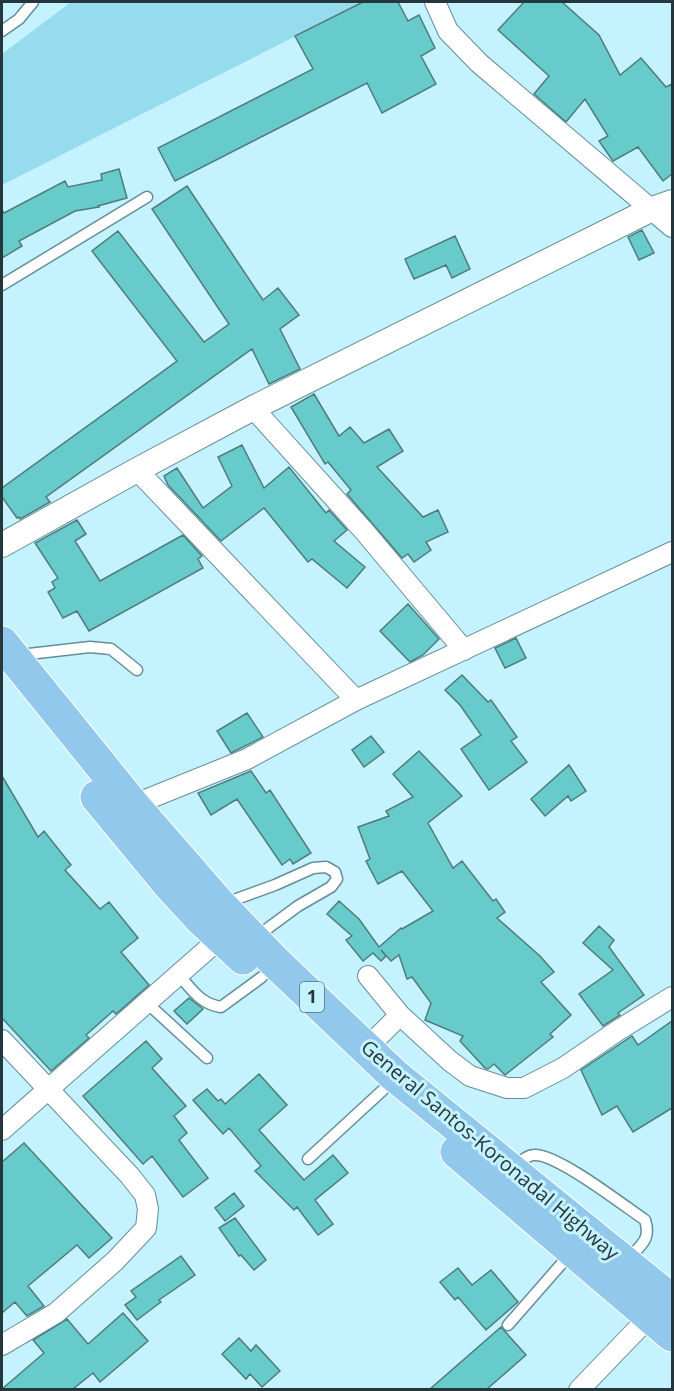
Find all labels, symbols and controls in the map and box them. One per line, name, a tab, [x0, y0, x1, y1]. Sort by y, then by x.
road number: 1	[300, 982, 324, 1012]
street label: General Santos-Koronadal Highway	[356, 1033, 626, 1266]

